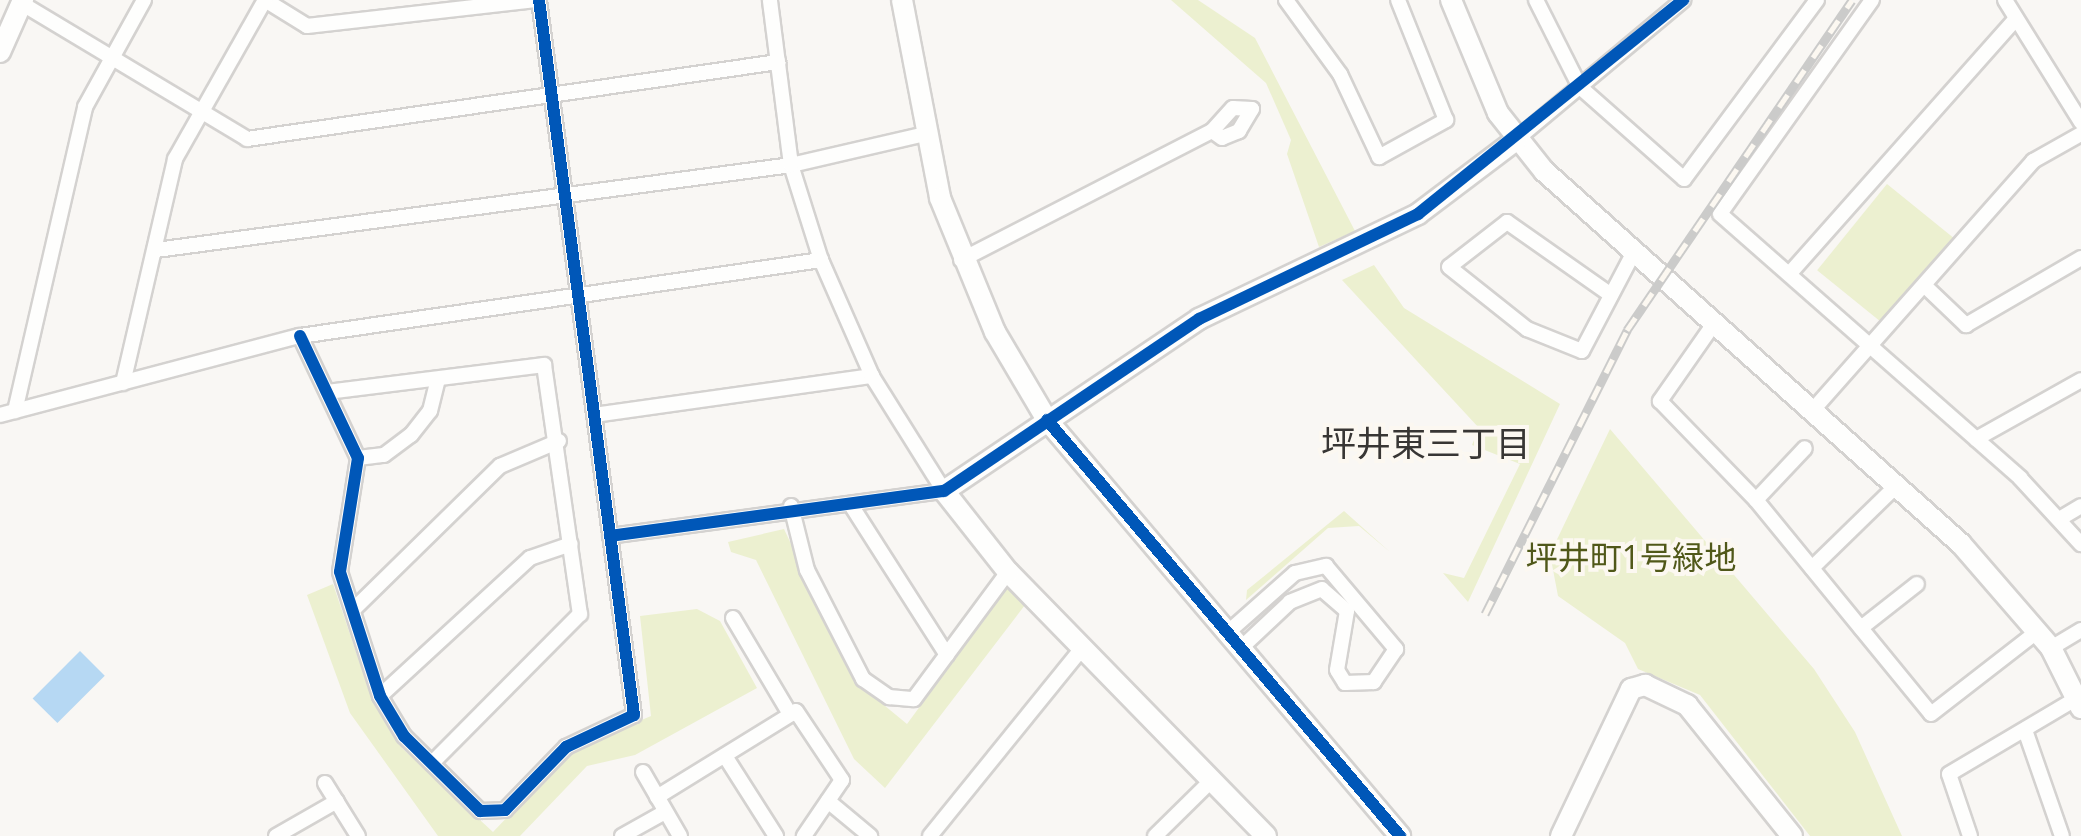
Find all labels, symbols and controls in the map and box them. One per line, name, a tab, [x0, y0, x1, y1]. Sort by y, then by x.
district label: 坪井東三丁目	[1321, 422, 1531, 464]
park label: 坪井町1号緑地	[1526, 538, 1736, 576]

